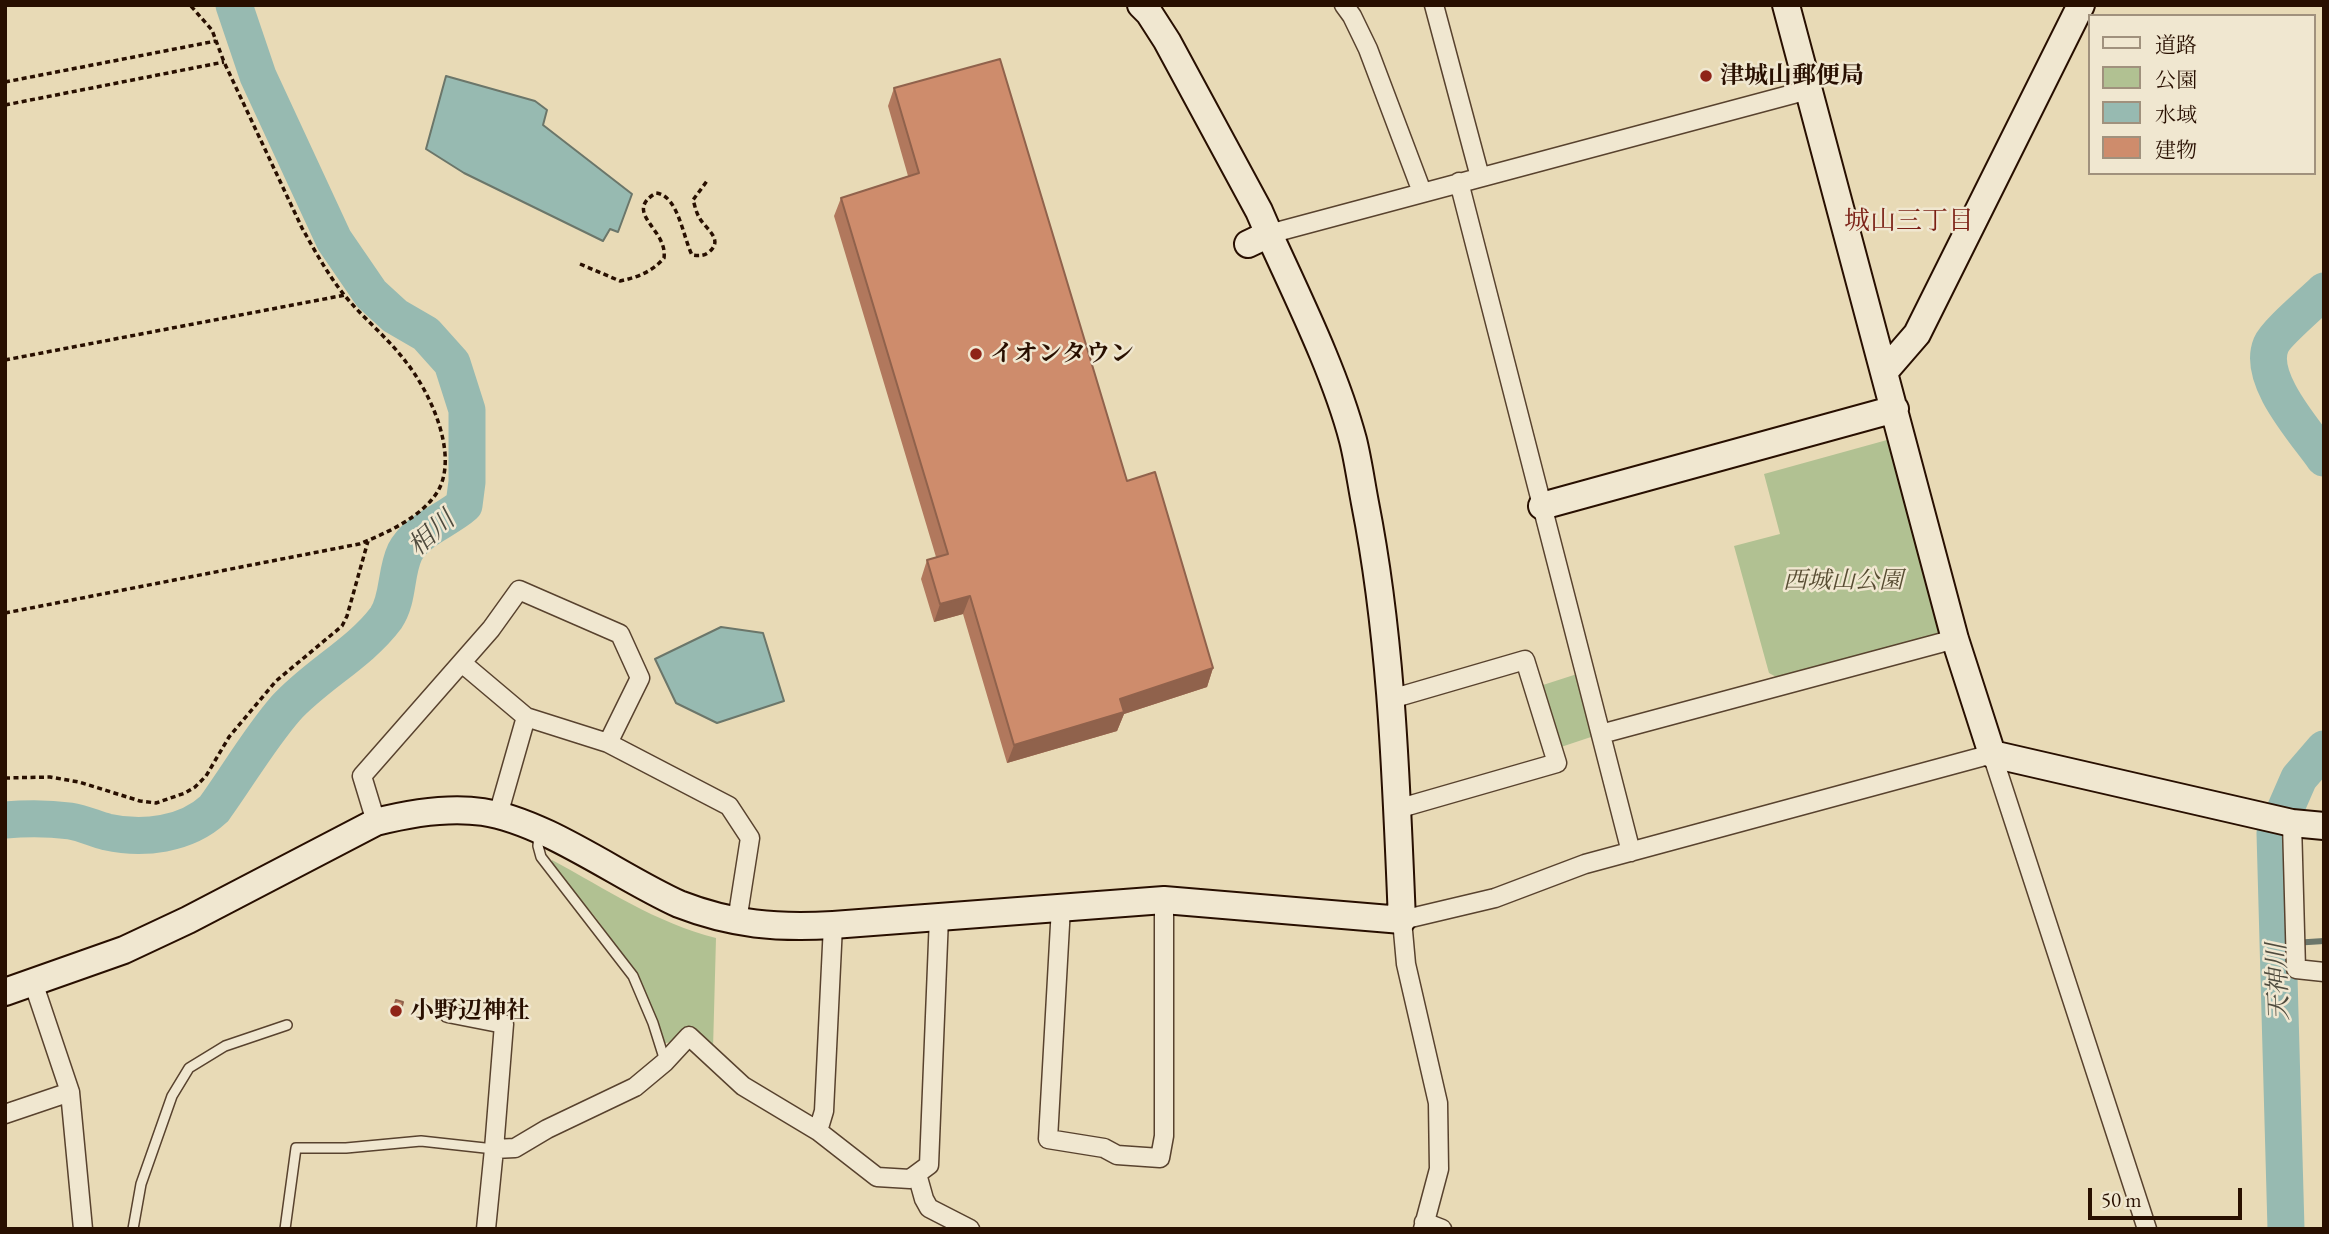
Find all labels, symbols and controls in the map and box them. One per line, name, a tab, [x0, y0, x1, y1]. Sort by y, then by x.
legend	[2088, 14, 2315, 175]
text: 道路	[2155, 31, 2197, 58]
place label: 津城山郵便局	[1720, 62, 1864, 90]
text: 公園	[2155, 66, 2197, 93]
marker: 津城山郵便局	[1698, 68, 1714, 84]
text: 水域	[2155, 101, 2197, 128]
text: 建物	[2155, 136, 2197, 163]
district label: 城山三丁目	[1844, 206, 1974, 238]
place label: イオンタウン	[990, 340, 1134, 368]
marker: イオンタウン	[968, 346, 984, 362]
water label: 相川	[402, 505, 462, 563]
park label: 西城山公園	[1783, 567, 1903, 595]
water label: 天神川	[2262, 942, 2296, 1022]
place label: 小野辺神社	[410, 997, 530, 1025]
marker: 小野辺神社	[388, 1003, 404, 1019]
scale bar	[2091, 1174, 2245, 1218]
text: 50 m	[2101, 1186, 2142, 1213]

